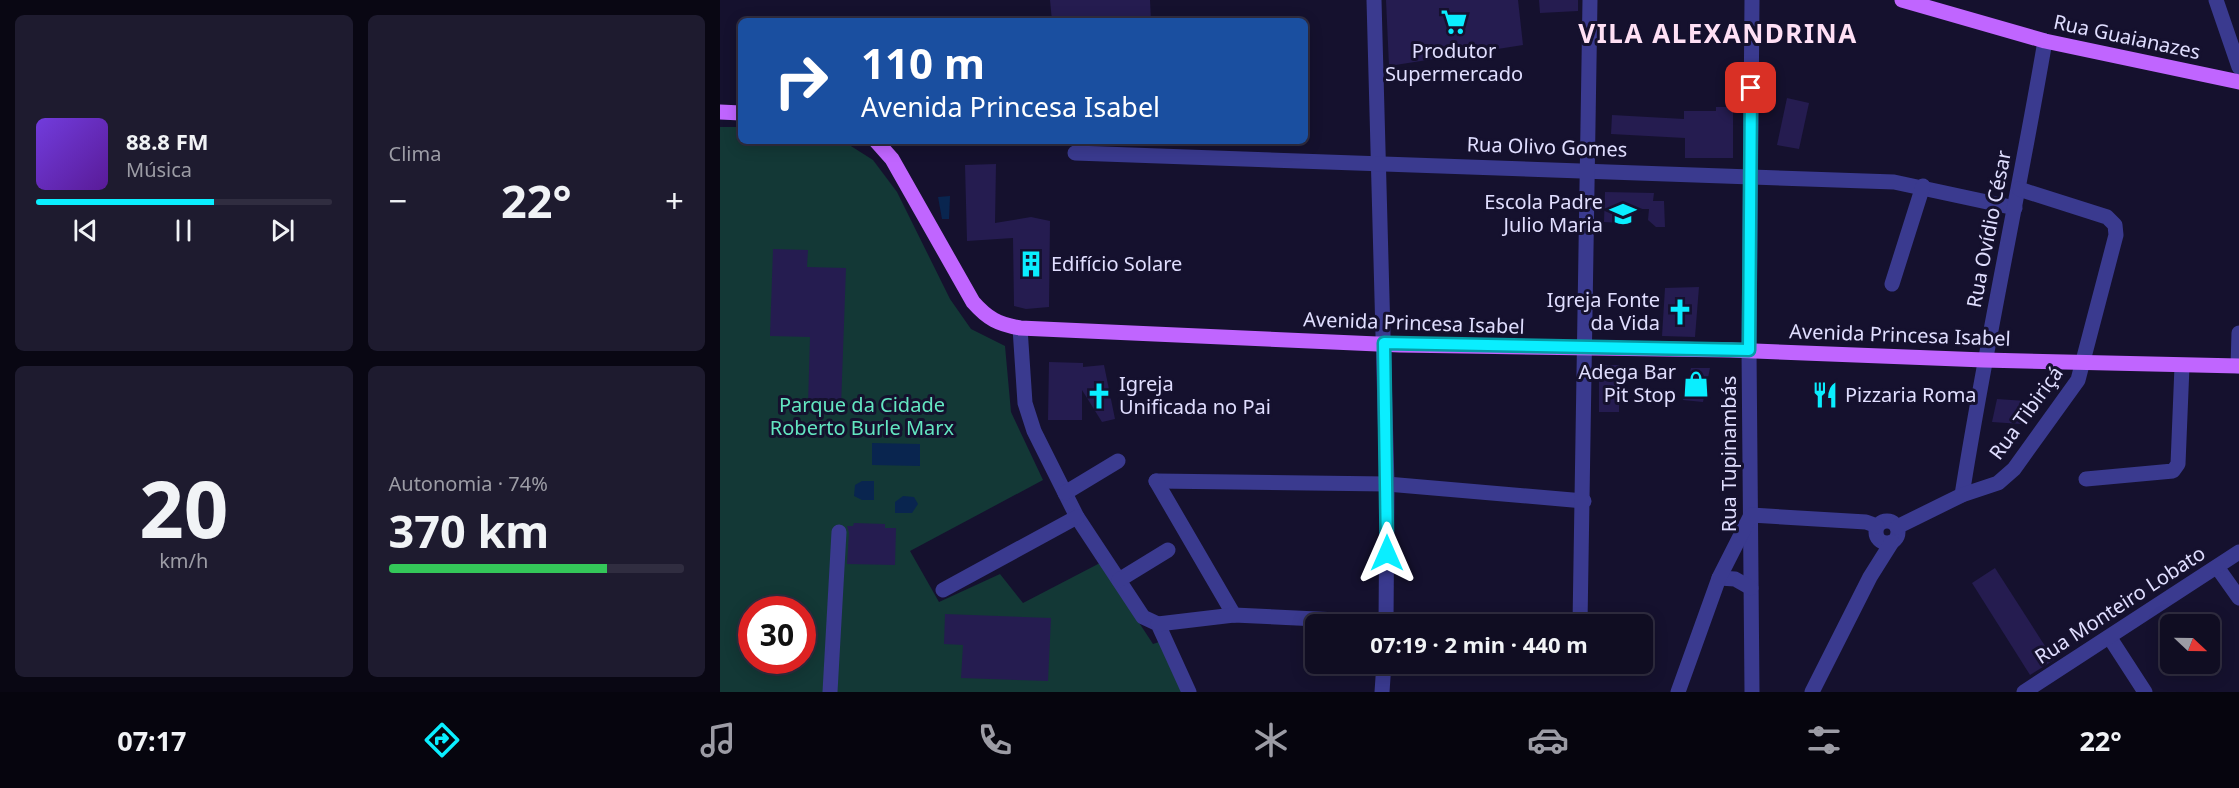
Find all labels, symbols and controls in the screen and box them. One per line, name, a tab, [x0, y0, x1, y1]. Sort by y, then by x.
supermarket icon: Produtor Supermercado	[1439, 7, 1469, 37]
street label: Rua Guaianazes	[2051, 8, 2203, 65]
district label: VILA ALEXANDRINA	[1578, 15, 1858, 51]
text: 110 m	[861, 34, 985, 91]
place label: Produtor Supermercado	[1385, 37, 1523, 87]
icon: right	[762, 42, 840, 120]
pin	[1725, 62, 1776, 113]
icon: arrive	[1734, 71, 1767, 104]
text: Avenida Princesa Isabel	[861, 88, 1160, 125]
text: 88.8 FM	[126, 126, 208, 156]
street label: Rua Olivo Gomes	[1466, 130, 1628, 163]
text: Clima	[389, 140, 441, 167]
street label: Rua Ovídio César	[1960, 148, 2017, 310]
text: Música	[126, 156, 192, 183]
text: 22°	[501, 170, 572, 231]
text: −	[389, 178, 407, 223]
text: +	[665, 178, 684, 223]
place label: Escola Padre Julio Maria	[1484, 188, 1603, 238]
school or university icon: Escola Padre Julio Maria	[1608, 199, 1638, 229]
icon: previous	[69, 214, 102, 247]
icon: pause	[167, 214, 200, 247]
icon: next	[266, 214, 299, 247]
building icon: Edifício Solare	[1016, 249, 1046, 279]
place label: Edifício Solare	[1051, 250, 1182, 277]
place label: Igreja Fonte da Vida	[1547, 286, 1660, 336]
church icon: Igreja Fonte da Vida	[1665, 297, 1695, 327]
street label: Avenida Princesa Isabel	[1303, 305, 1525, 340]
street label: Avenida Princesa Isabel	[1789, 317, 2011, 352]
place label: Adega Bar Pit Stop	[1578, 358, 1676, 408]
street label: Rua Tibiriçá	[1983, 361, 2069, 465]
shop icon: Adega Bar Pit Stop	[1681, 369, 1711, 399]
place label: Igreja Unificada no Pai	[1119, 370, 1271, 420]
street label: Rua Tupinambás	[1715, 376, 1742, 532]
restaurant icon: Pizzaria Roma	[1810, 380, 1840, 410]
church icon: Igreja Unificada no Pai	[1084, 381, 1114, 411]
place label: Pizzaria Roma	[1845, 381, 1977, 408]
park label: Parque da Cidade Roberto Burle Marx	[770, 391, 955, 441]
text: 20	[139, 455, 228, 561]
text: Autonomia · 74%	[389, 470, 548, 497]
text: 370 km	[389, 500, 549, 561]
position arrow	[1355, 521, 1419, 585]
street label: Rua Monteiro Lobato	[2029, 539, 2210, 670]
text: km/h	[159, 547, 208, 574]
speed limit sign: 30	[738, 596, 816, 674]
north arrow	[2160, 614, 2220, 674]
map controls	[2160, 614, 2220, 674]
text: 07:19 · 2 min · 440 m	[1370, 629, 1588, 659]
icon: directions	[421, 719, 463, 761]
icon: music	[697, 719, 739, 761]
icon: phone	[974, 719, 1016, 761]
icon: climate	[1250, 719, 1292, 761]
icon: car	[1527, 719, 1569, 761]
icon: filters	[1803, 719, 1845, 761]
text: 07:17	[117, 722, 187, 759]
text: 22°	[2079, 722, 2122, 759]

